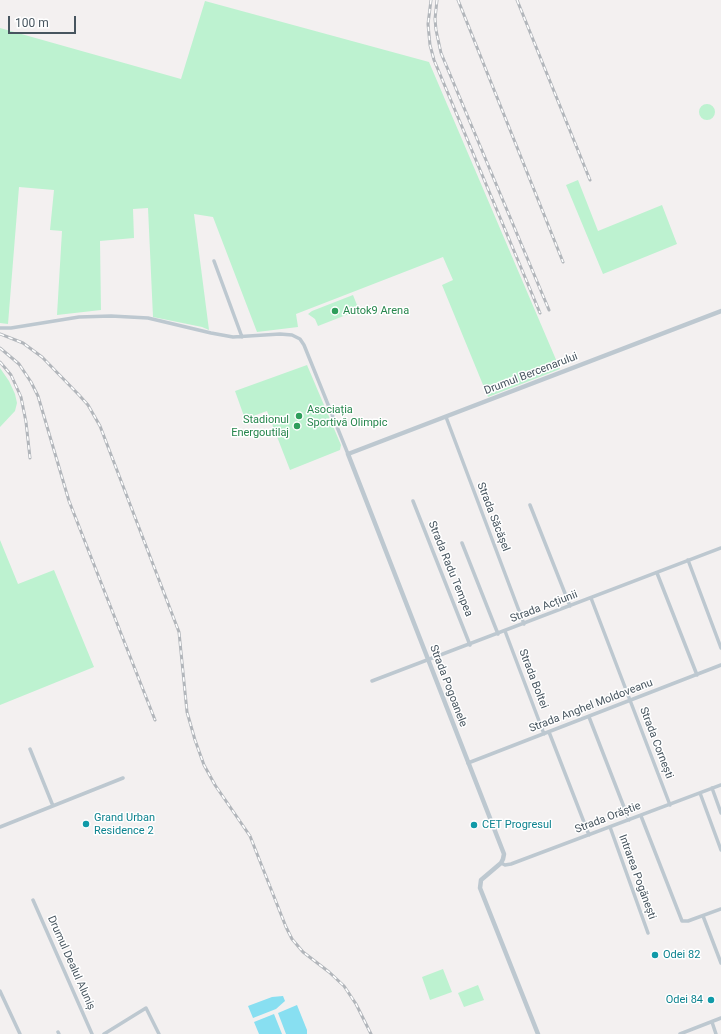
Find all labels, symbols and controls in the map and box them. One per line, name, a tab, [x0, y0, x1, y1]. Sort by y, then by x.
scale bar	[10, 8, 78, 34]
text: 100 m	[15, 16, 49, 30]
place label: Autok9 Arena	[343, 304, 409, 318]
marker: Autok9 Arena	[330, 306, 340, 316]
street label: Drumul Bercenarului	[482, 350, 580, 398]
place label: Asociația Sportivă Olimpic	[307, 403, 387, 429]
marker: Asociația Sportivă Olimpic	[294, 411, 304, 421]
place label: Stadionul Energoutilaj	[231, 413, 289, 439]
marker: Stadionul Energoutilaj	[292, 421, 302, 431]
street label: Strada Săcășel	[474, 481, 512, 553]
street label: Strada Radu Tempea	[425, 519, 475, 619]
street label: Strada Acțiunii	[508, 588, 580, 626]
street label: Strada Pogoanele	[426, 643, 470, 729]
street label: Strada Boltei	[516, 647, 550, 711]
street label: Strada Anghel Moldoveanu	[527, 676, 655, 736]
street label: Strada Cornești	[636, 705, 676, 781]
street label: Strada Orăștie	[573, 799, 643, 837]
place label: Grand Urban Residence 2	[94, 811, 155, 837]
place label: CET Progresul	[482, 818, 552, 832]
marker: Grand Urban Residence 2	[81, 819, 91, 829]
marker: CET Progresul	[469, 820, 479, 830]
street label: Intrarea Pogănești	[615, 833, 659, 921]
street label: Drumul Dealul Aluniș	[44, 914, 98, 1012]
place label: Odei 82	[663, 948, 700, 962]
marker: Odei 82	[650, 950, 660, 960]
place label: Odei 84	[666, 993, 703, 1007]
marker: Odei 84	[706, 995, 716, 1005]

